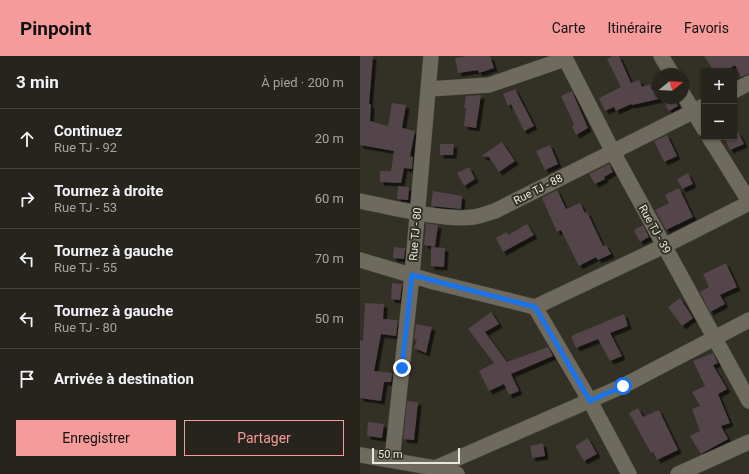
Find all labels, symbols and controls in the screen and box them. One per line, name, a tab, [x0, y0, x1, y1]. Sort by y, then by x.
text: Pinpoint	[20, 17, 91, 40]
text: Carte	[552, 20, 585, 36]
text: Itinéraire	[607, 20, 662, 36]
text: Favoris	[684, 20, 729, 36]
north arrow	[653, 68, 689, 104]
map controls	[701, 68, 737, 140]
button: +	[701, 68, 737, 104]
text: 3 min	[16, 72, 59, 92]
text: À pied · 200 m	[261, 75, 344, 90]
button: −	[701, 104, 737, 140]
text: Continuez	[54, 122, 122, 140]
icon: ahead	[16, 128, 38, 150]
text: 20 m	[315, 131, 344, 146]
text: Rue TJ - 92	[54, 140, 117, 155]
street label: Rue TJ - 88	[511, 172, 565, 207]
text: Tournez à droite	[54, 182, 163, 200]
icon: right	[16, 188, 38, 210]
text: 60 m	[315, 191, 344, 206]
text: Rue TJ - 53	[54, 200, 117, 215]
street label: Rue TJ - 39	[636, 203, 673, 256]
street label: Rue TJ - 80	[407, 207, 424, 261]
text: Tournez à gauche	[54, 242, 173, 260]
icon: left	[16, 248, 38, 270]
text: 70 m	[315, 251, 344, 266]
text: Rue TJ - 55	[54, 260, 117, 275]
text: Tournez à gauche	[54, 302, 173, 320]
icon: left	[16, 308, 38, 330]
text: 50 m	[315, 311, 344, 326]
text: Rue TJ - 80	[54, 320, 117, 335]
route end	[393, 359, 411, 377]
icon: arrive	[16, 368, 38, 390]
text: Arrivée à destination	[54, 370, 194, 388]
route start	[614, 377, 632, 395]
button: Enregistrer	[16, 420, 176, 456]
button: Partager	[184, 420, 344, 456]
scale bar	[372, 446, 460, 465]
text: 50 m	[378, 448, 403, 461]

